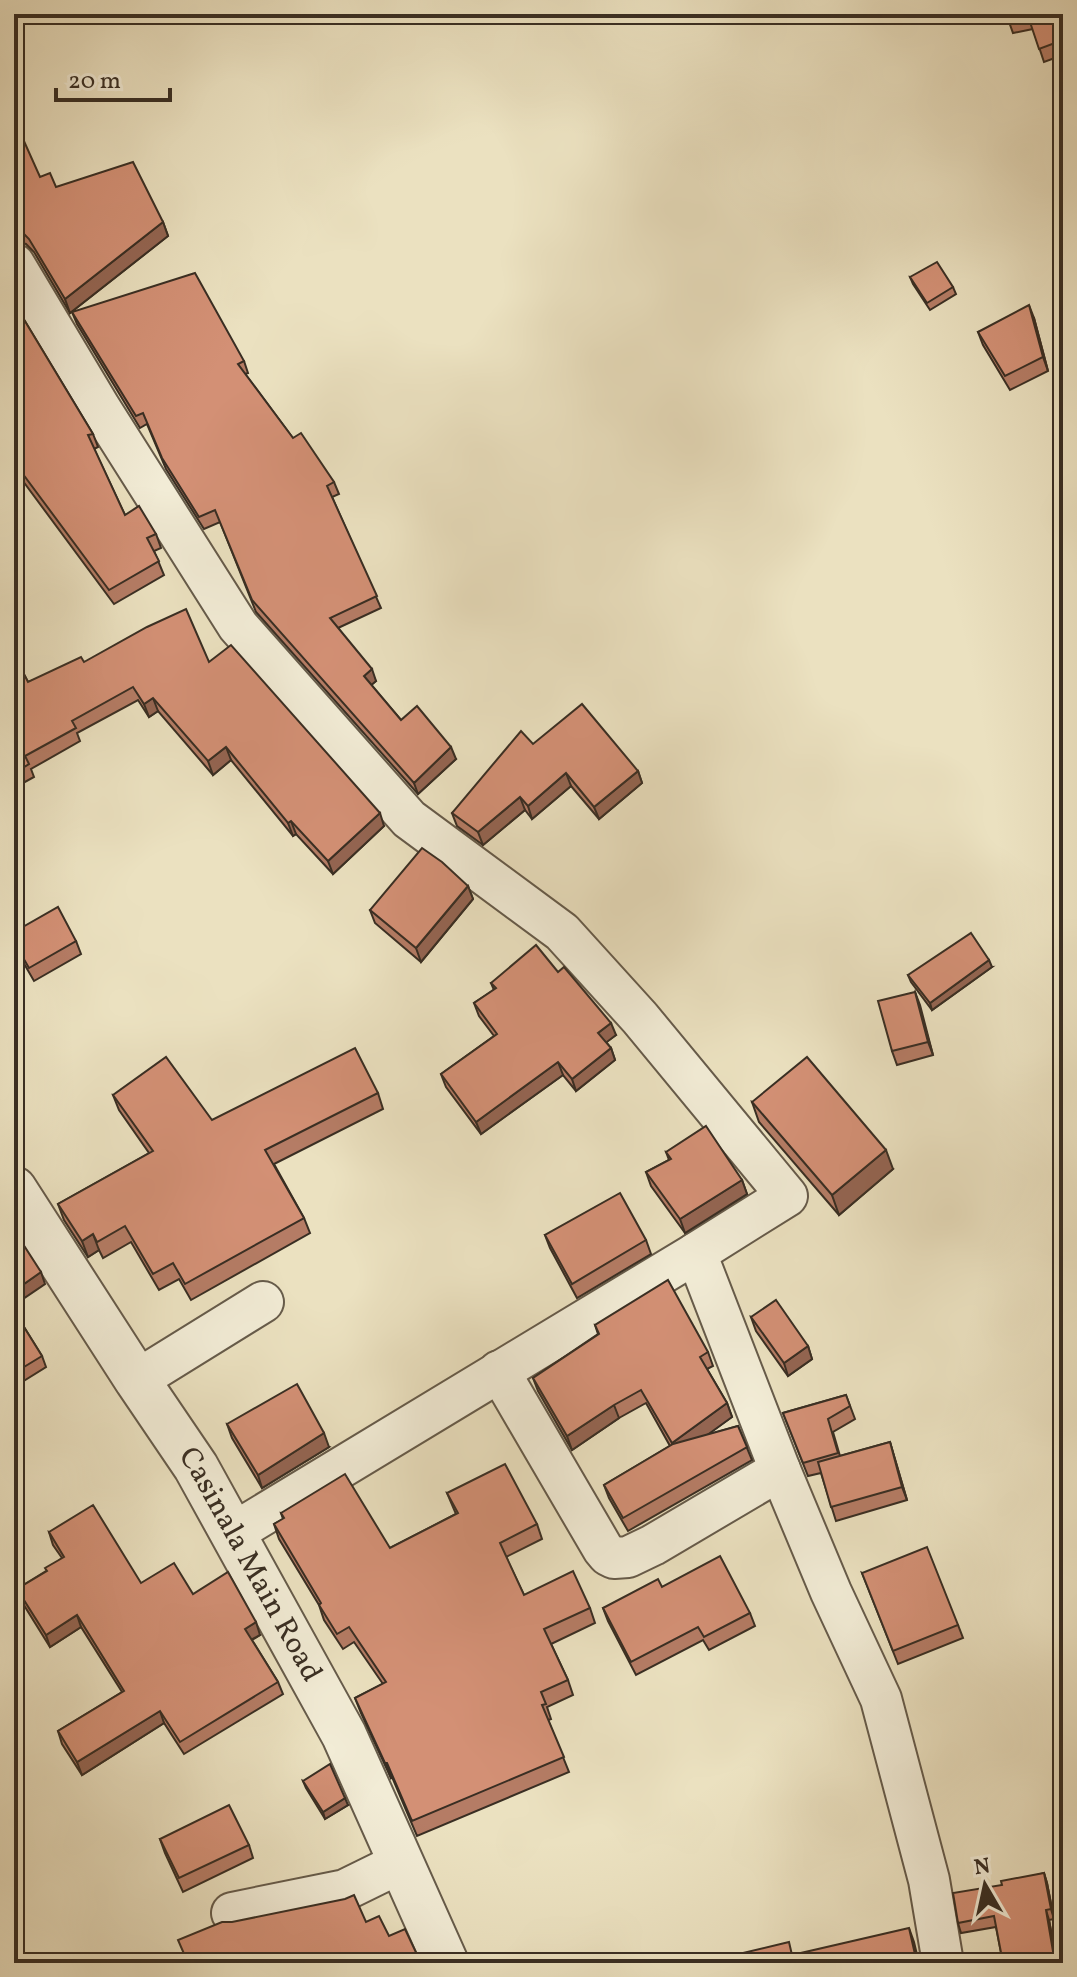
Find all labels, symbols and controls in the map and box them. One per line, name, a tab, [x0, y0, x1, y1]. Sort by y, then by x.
scale bar	[56, 52, 170, 102]
text: 20 m	[68, 65, 121, 99]
street label: Casinala Main Road	[168, 1439, 332, 1690]
north arrow	[945, 1845, 1025, 1925]
text: N	[972, 1851, 993, 1884]

